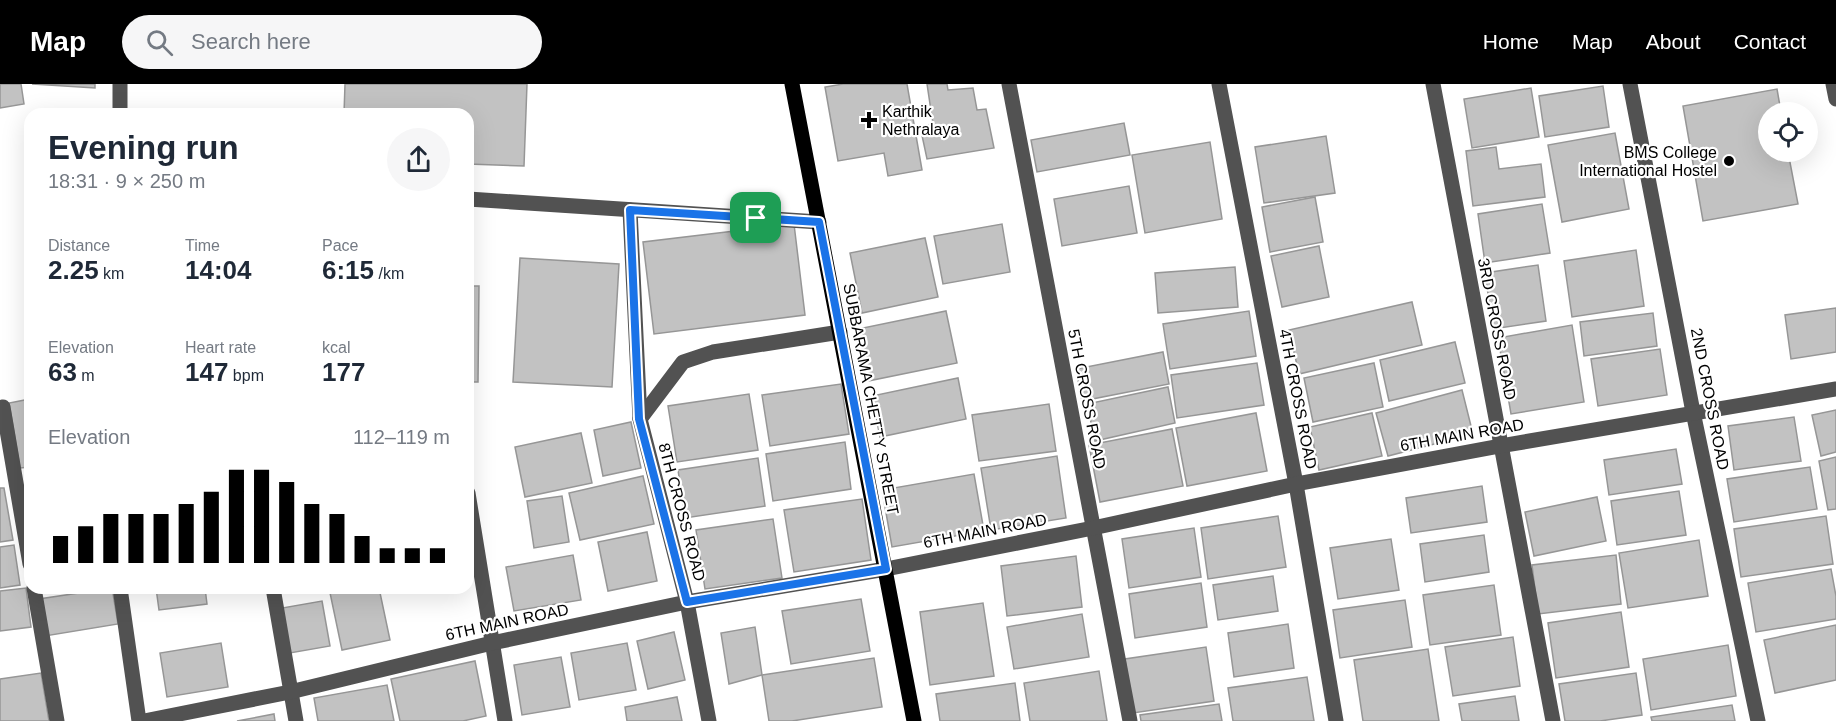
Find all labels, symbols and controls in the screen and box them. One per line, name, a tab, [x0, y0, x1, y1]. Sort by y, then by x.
search box	[122, 15, 542, 69]
text: Map	[30, 26, 86, 57]
icon: search	[143, 26, 176, 59]
text: Search here	[191, 29, 311, 54]
text: Home	[1483, 30, 1539, 53]
text: Map	[1572, 30, 1613, 53]
text: About	[1646, 30, 1701, 53]
text: Contact	[1734, 30, 1806, 53]
map controls	[1758, 102, 1818, 162]
button: locate	[1758, 102, 1818, 162]
place label: Karthik Nethralaya	[882, 103, 959, 138]
marker: Karthik Nethralaya	[860, 111, 878, 129]
button: share	[387, 128, 450, 191]
text: Evening run	[48, 129, 239, 166]
place label: BMS College International Hostel	[1579, 144, 1717, 179]
marker: BMS College International Hostel	[1722, 154, 1736, 168]
text: 18:31 · 9 × 250 m	[48, 170, 205, 192]
pin	[730, 192, 781, 243]
icon: arrive	[739, 201, 772, 234]
text: Distance	[48, 237, 110, 254]
text: Time	[185, 237, 220, 254]
text: Pace	[322, 237, 358, 254]
text: 2.25	[48, 255, 99, 285]
text: 14:04	[185, 255, 252, 285]
text: 6:15	[322, 255, 374, 285]
street label: 3RD CROSS ROAD	[1475, 257, 1519, 401]
text: km	[99, 265, 124, 282]
text: /km	[374, 265, 404, 282]
street label: SUBBARAMA CHETTY STREET	[840, 282, 902, 516]
street label: 2ND CROSS ROAD	[1688, 327, 1732, 471]
street label: 5TH CROSS ROAD	[1065, 328, 1109, 470]
street label: 4TH CROSS ROAD	[1276, 328, 1320, 470]
text: Elevation	[48, 339, 114, 356]
text: Heart rate	[185, 339, 256, 356]
text: kcal	[322, 339, 350, 356]
text: 63	[48, 357, 77, 387]
text: 147	[185, 357, 228, 387]
text: 177	[322, 357, 365, 387]
text: m	[77, 367, 95, 384]
text: bpm	[228, 367, 264, 384]
street label: 6TH MAIN ROAD	[1399, 416, 1525, 454]
text: Elevation	[48, 426, 130, 448]
text: 112–119 m	[353, 426, 450, 448]
street label: 8TH CROSS ROAD	[655, 441, 709, 583]
street label: 6TH MAIN ROAD	[922, 511, 1048, 551]
street label: 6TH MAIN ROAD	[444, 601, 570, 643]

